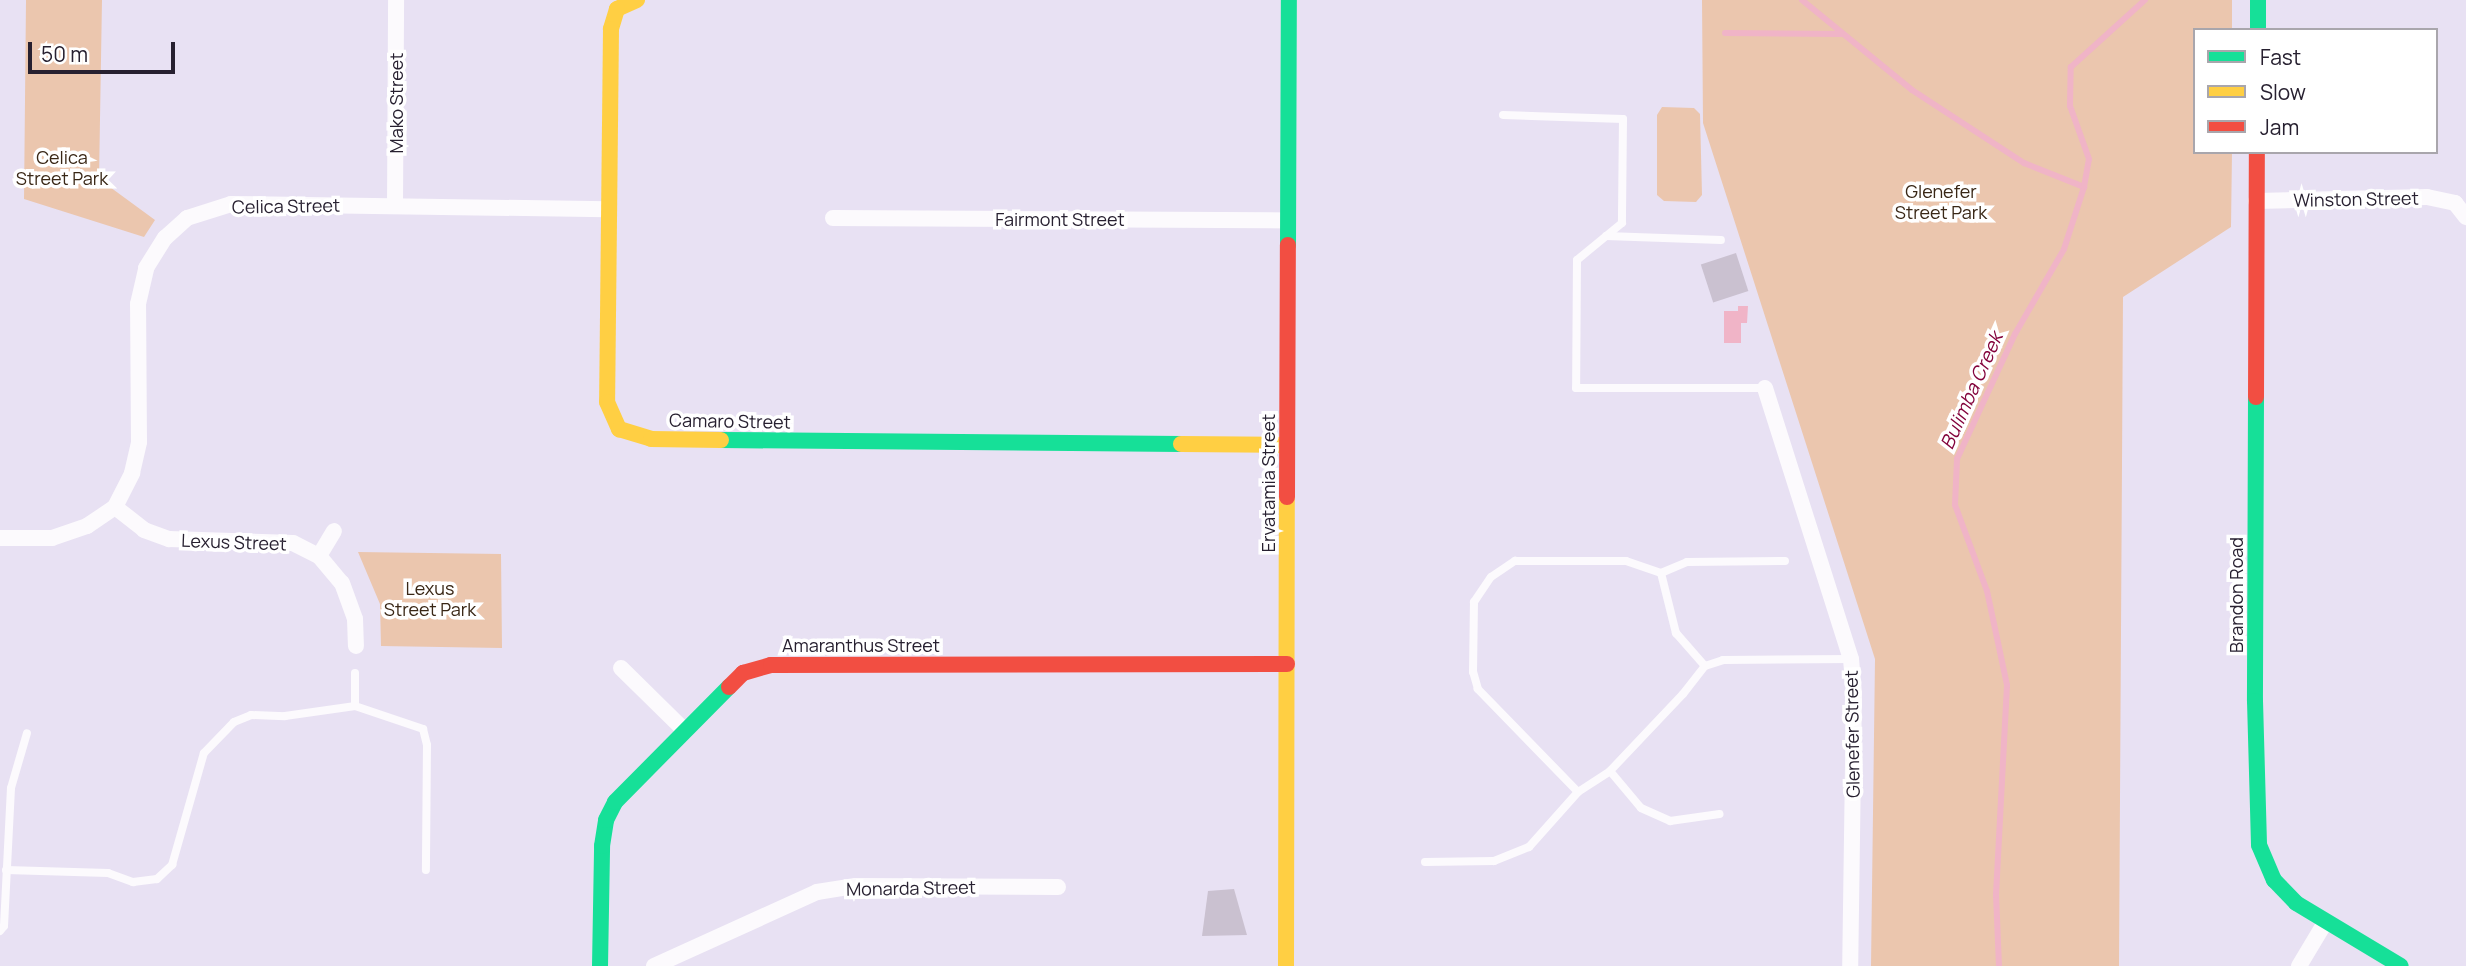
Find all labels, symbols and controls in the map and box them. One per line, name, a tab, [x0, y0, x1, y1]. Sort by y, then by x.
scale bar	[32, 28, 178, 72]
legend	[2193, 28, 2438, 154]
text: 50 m	[41, 40, 88, 68]
text: Fast	[2260, 43, 2301, 71]
street label: Mako Street	[385, 53, 407, 153]
text: Slow	[2260, 78, 2306, 106]
text: Jam	[2260, 113, 2299, 141]
park label: Celica Street Park	[16, 147, 108, 190]
park label: Glenefer Street Park	[1895, 181, 1987, 224]
street label: Winston Street	[2293, 187, 2419, 211]
street label: Celica Street	[232, 194, 340, 218]
street label: Fairmont Street	[995, 208, 1125, 230]
water label: Bulimba Creek	[1936, 329, 2008, 453]
street label: Camaro Street	[669, 409, 791, 433]
street label: Ervatamia Street	[1257, 414, 1279, 552]
street label: Lexus Street	[181, 529, 287, 555]
street label: Brandon Road	[2225, 537, 2247, 653]
park label: Lexus Street Park	[384, 578, 476, 620]
street label: Amaranthus Street	[782, 634, 940, 656]
street label: Glenefer Street	[1840, 670, 1864, 798]
street label: Monarda Street	[846, 876, 976, 900]

